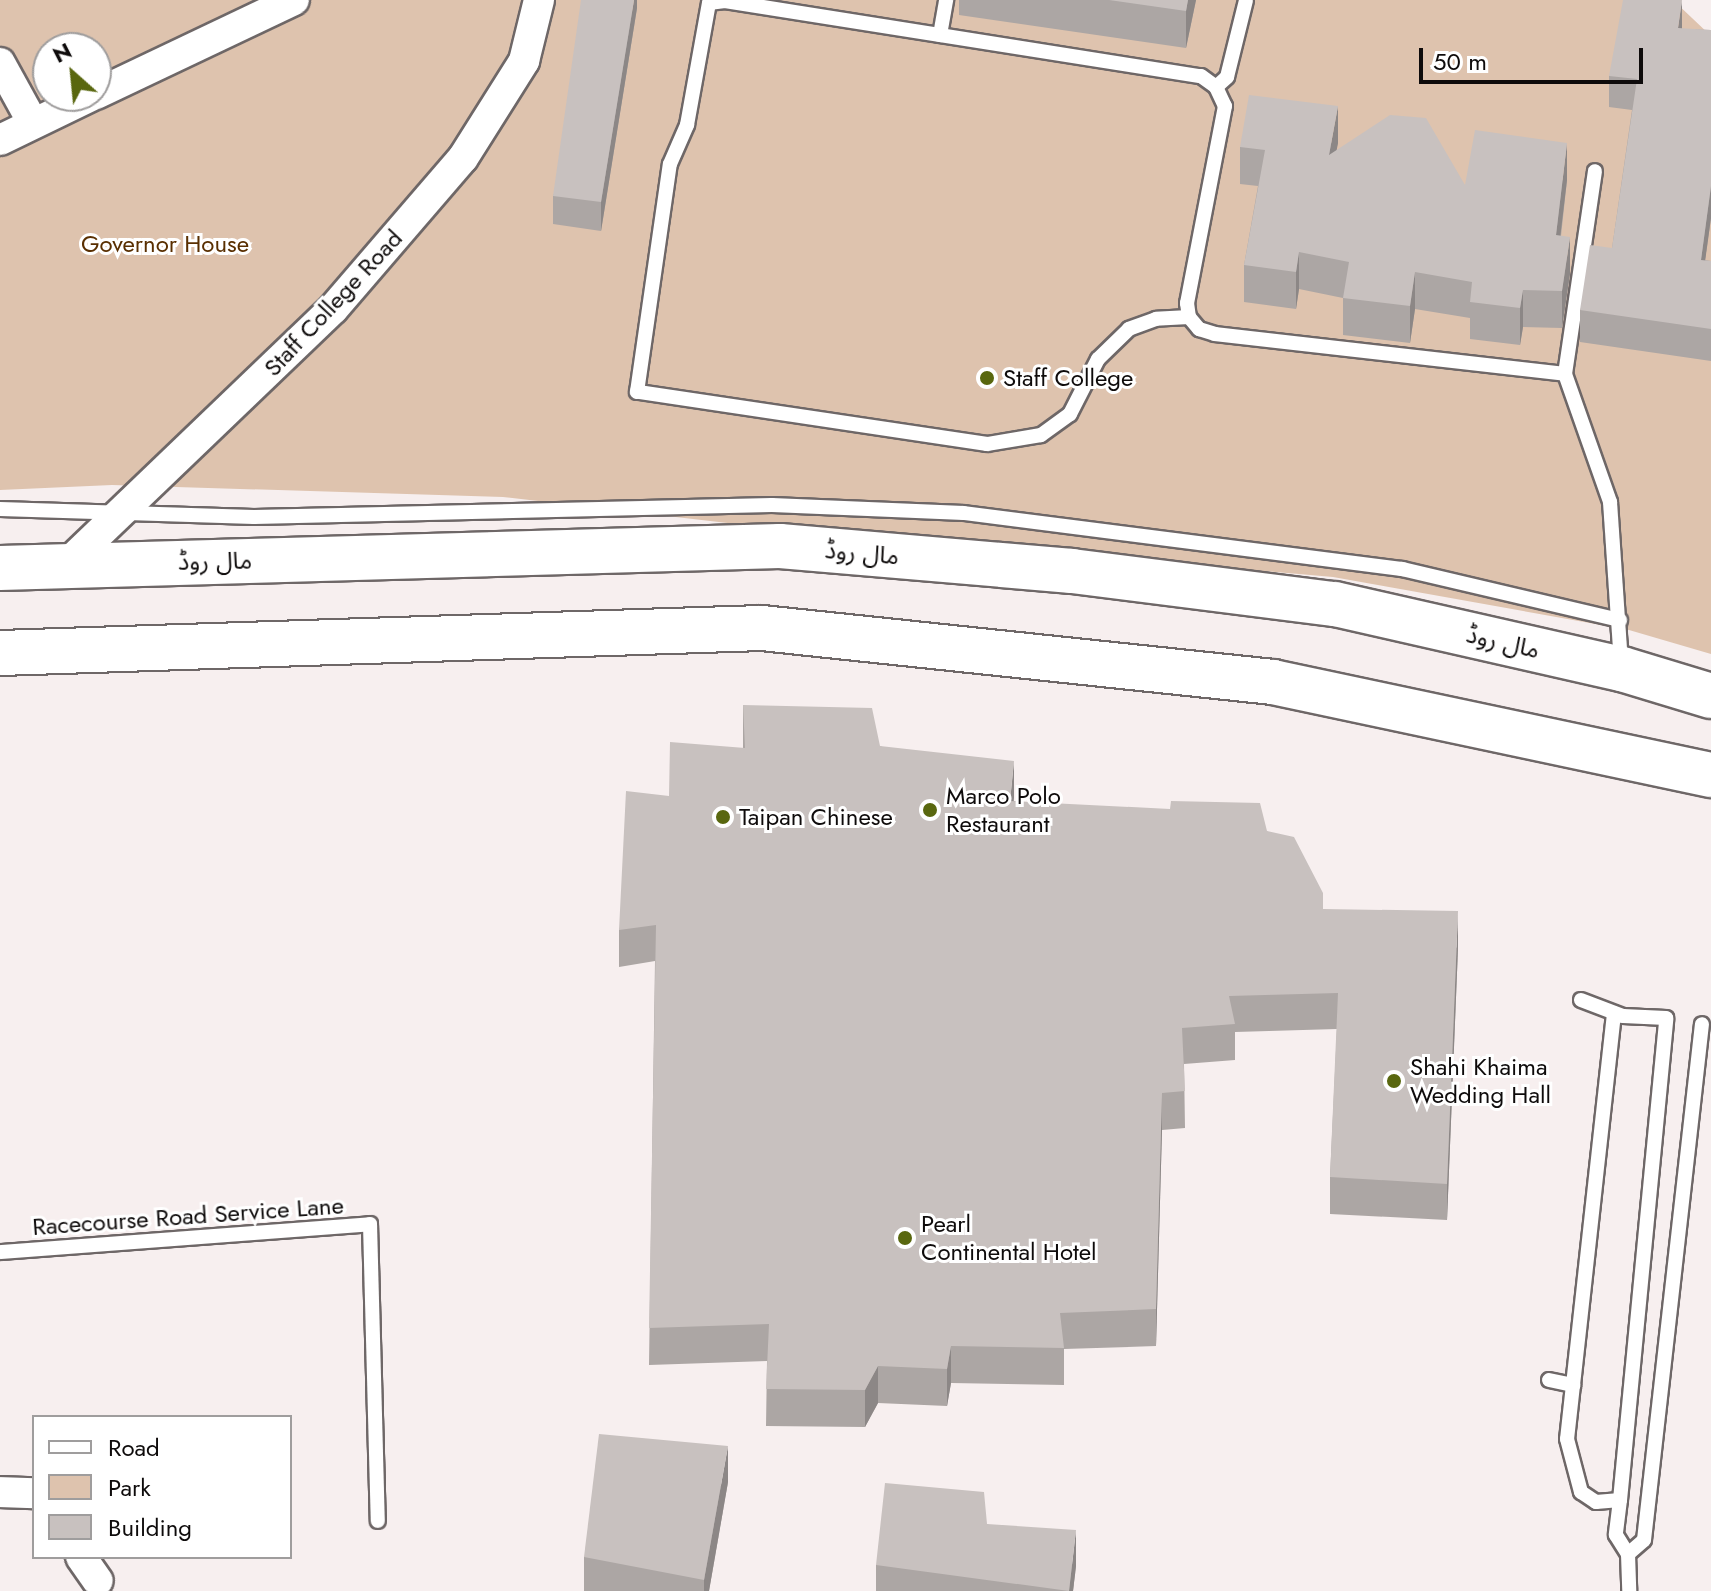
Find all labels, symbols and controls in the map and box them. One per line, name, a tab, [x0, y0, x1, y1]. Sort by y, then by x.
north arrow	[32, 32, 112, 112]
scale bar	[1423, 32, 1647, 82]
text: N	[47, 34, 77, 71]
text: 50 m	[1433, 44, 1487, 79]
street label: Staff College Road	[258, 224, 408, 382]
park label: Governor House	[81, 230, 249, 258]
place label: Staff College	[1003, 364, 1133, 392]
marker: Staff College	[978, 369, 996, 387]
street label: مال روڈ	[824, 535, 900, 571]
street label: مال روڈ	[178, 546, 252, 576]
street label: مال روڈ	[1463, 620, 1543, 664]
place label: Marco Polo Restaurant	[946, 782, 1061, 838]
marker: Marco Polo Restaurant	[921, 801, 939, 819]
place label: Taipan Chinese	[739, 803, 893, 831]
marker: Taipan Chinese	[714, 808, 732, 826]
place label: Shahi Khaima Wedding Hall	[1410, 1053, 1551, 1109]
marker: Shahi Khaima Wedding Hall	[1385, 1072, 1403, 1090]
street label: Racecourse Road Service Lane	[31, 1191, 345, 1241]
place label: Pearl Continental Hotel	[921, 1210, 1097, 1266]
marker: Pearl Continental Hotel	[896, 1229, 914, 1247]
legend	[32, 1415, 292, 1559]
text: Road	[108, 1430, 160, 1465]
text: Park	[108, 1470, 151, 1505]
text: Building	[108, 1510, 192, 1545]

